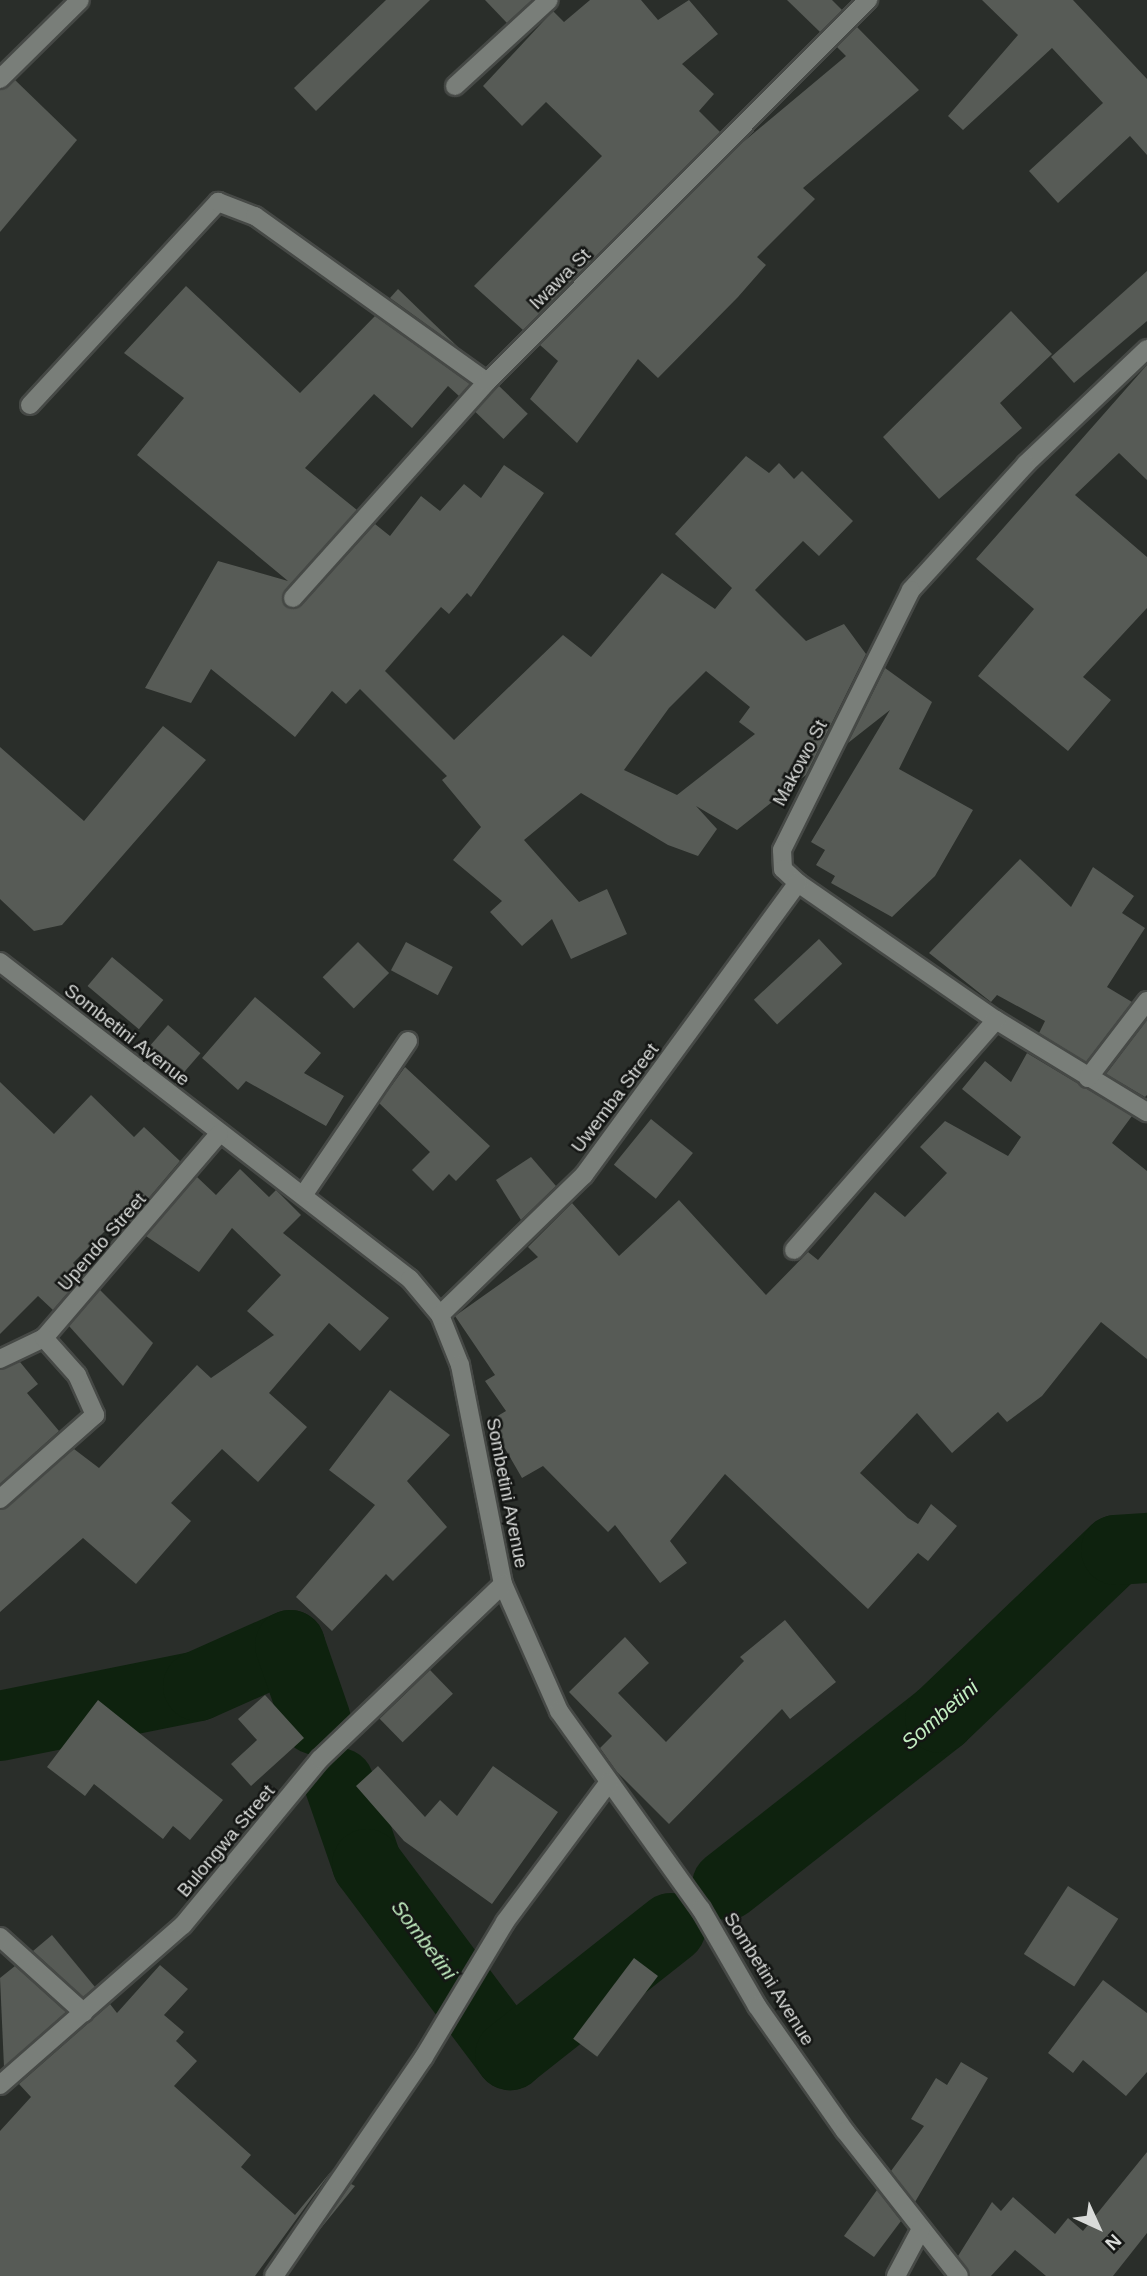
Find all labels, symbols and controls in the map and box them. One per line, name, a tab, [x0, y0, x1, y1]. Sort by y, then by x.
street label: Iwawa St	[525, 244, 595, 314]
street label: Makowo St	[768, 716, 832, 810]
street label: Sombetini Avenue	[59, 979, 195, 1091]
street label: Uwemba Street	[566, 1039, 664, 1157]
street label: Upendo Street	[53, 1188, 151, 1296]
street label: Sombetini Avenue	[481, 1415, 533, 1571]
water label: Sombetini	[896, 1675, 984, 1755]
street label: Bulongwa Street	[172, 1780, 280, 1902]
water label: Sombetini	[386, 1895, 462, 1985]
street label: Sombetini Avenue	[719, 1908, 819, 2050]
north arrow	[1063, 2192, 1133, 2262]
text: N	[1101, 2230, 1125, 2254]

